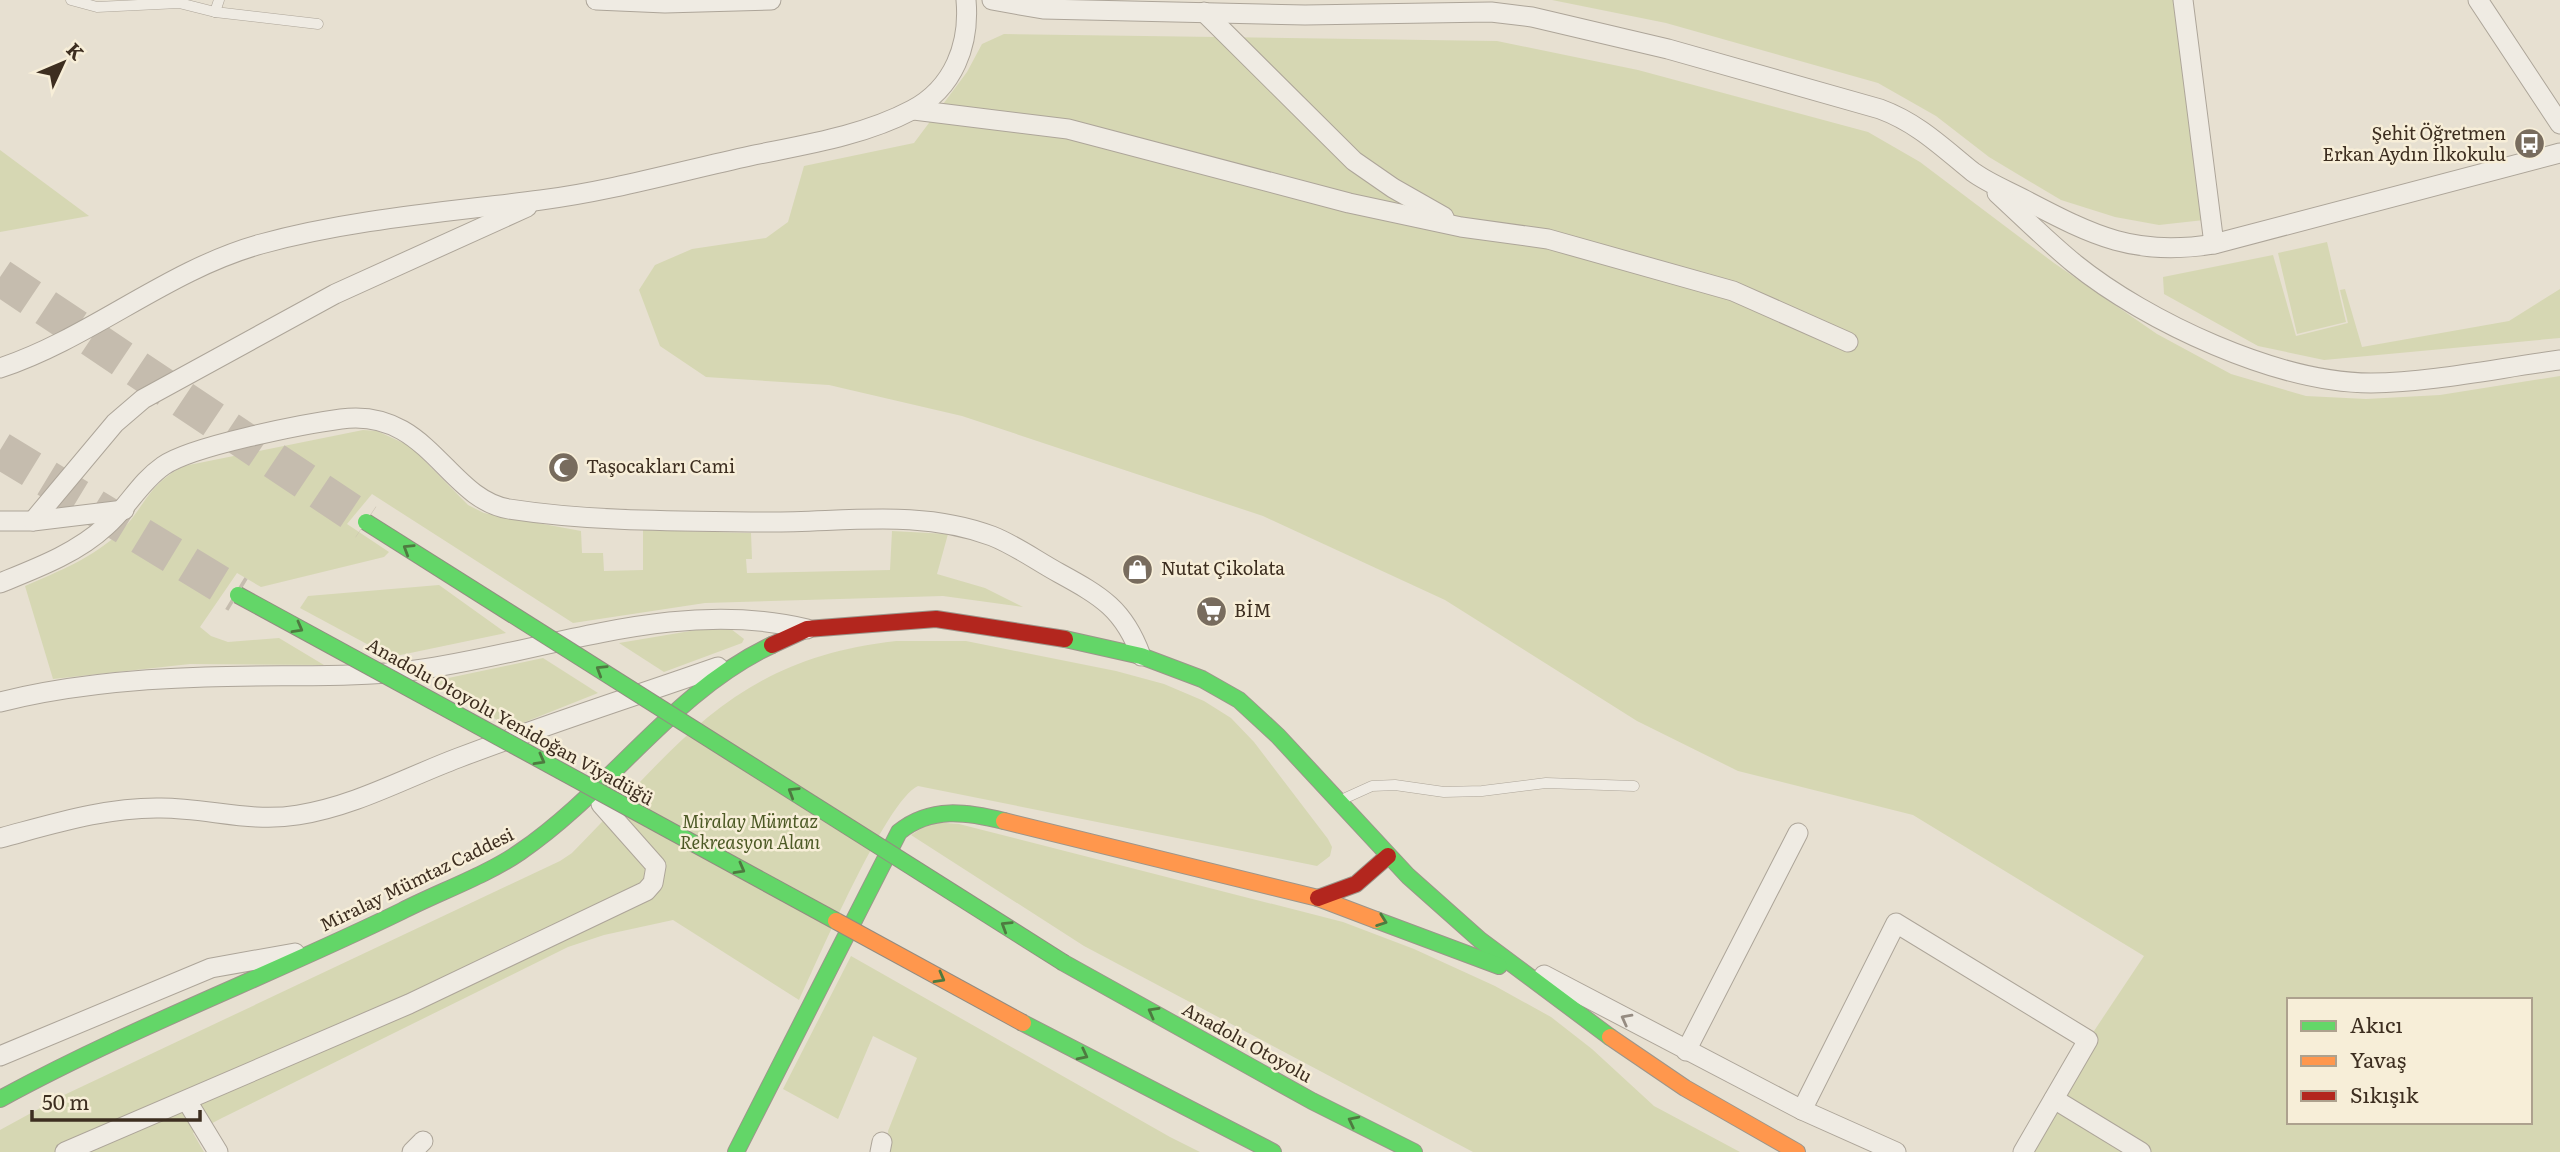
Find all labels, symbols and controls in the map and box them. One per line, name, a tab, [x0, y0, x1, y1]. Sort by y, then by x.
north arrow	[28, 28, 98, 98]
text: K	[61, 35, 91, 66]
place label: Şehit Öğretmen Erkan Aydın İlkokulu	[2323, 119, 2506, 167]
bus stop icon: Şehit Öğretmen Erkan Aydın İlkokulu	[2512, 127, 2546, 161]
mosque icon: Taşocakları Cami	[546, 450, 580, 484]
place label: Taşocakları Cami	[586, 452, 735, 479]
one-way arrow	[403, 545, 416, 558]
shop icon: Nutat Çikolata	[1121, 552, 1155, 586]
place label: Nutat Çikolata	[1161, 554, 1285, 581]
supermarket icon: BİM	[1194, 594, 1228, 628]
place label: BİM	[1234, 596, 1271, 623]
one-way arrow	[290, 620, 303, 633]
street label: Anadolu Otoyolu Yenidoğan Viyadüğü	[362, 630, 659, 811]
one-way arrow	[596, 666, 609, 679]
one-way arrow	[533, 752, 546, 766]
one-way arrow	[788, 787, 801, 800]
park label: Miralay Mümtaz Rekreasyon Alanı	[680, 807, 821, 855]
street label: Miralay Mümtaz Caddesi	[315, 820, 518, 937]
one-way arrow	[733, 861, 745, 875]
one-way arrow	[1376, 913, 1388, 927]
one-way arrow	[1001, 922, 1014, 935]
one-way arrow	[933, 970, 945, 983]
street label: Anadolu Otoyolu	[1178, 995, 1318, 1089]
legend	[2287, 998, 2532, 1124]
one-way arrow	[1148, 1007, 1161, 1020]
text: Akıcı	[2350, 1008, 2403, 1039]
one-way arrow	[1621, 1014, 1633, 1027]
text: Yavaş	[2350, 1043, 2406, 1074]
one-way arrow	[1076, 1046, 1088, 1060]
scale bar	[32, 1078, 200, 1122]
text: Sıkışık	[2350, 1078, 2419, 1109]
text: 50 m	[42, 1085, 89, 1116]
one-way arrow	[1348, 1116, 1360, 1130]

